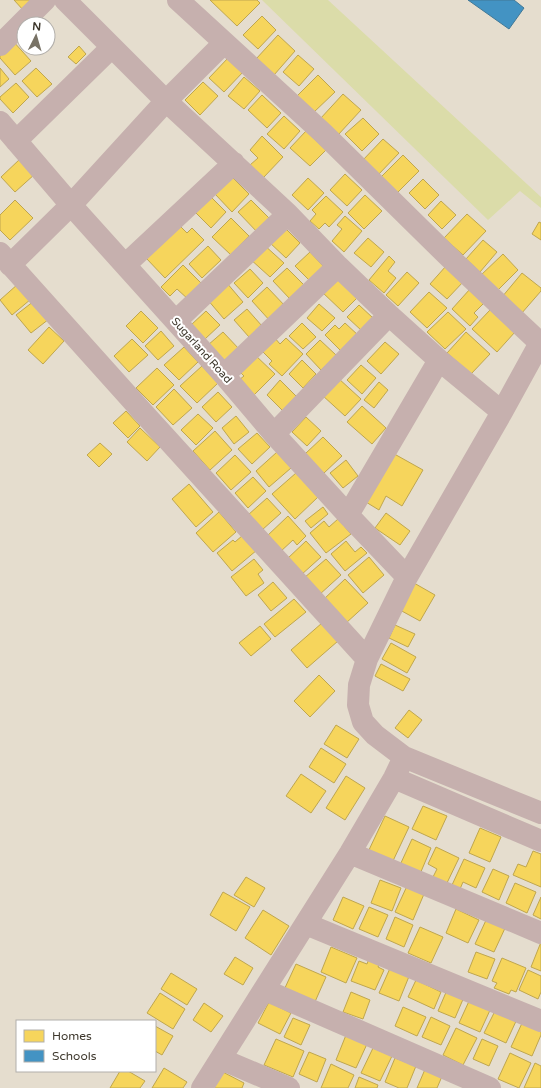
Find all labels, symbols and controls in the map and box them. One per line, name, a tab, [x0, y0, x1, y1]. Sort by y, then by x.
north arrow	[16, 16, 56, 56]
text: N	[32, 20, 42, 33]
street label: Sugarland Road	[169, 315, 235, 386]
legend	[16, 1020, 156, 1072]
text: Homes	[52, 1029, 92, 1043]
text: Schools	[52, 1049, 97, 1063]

